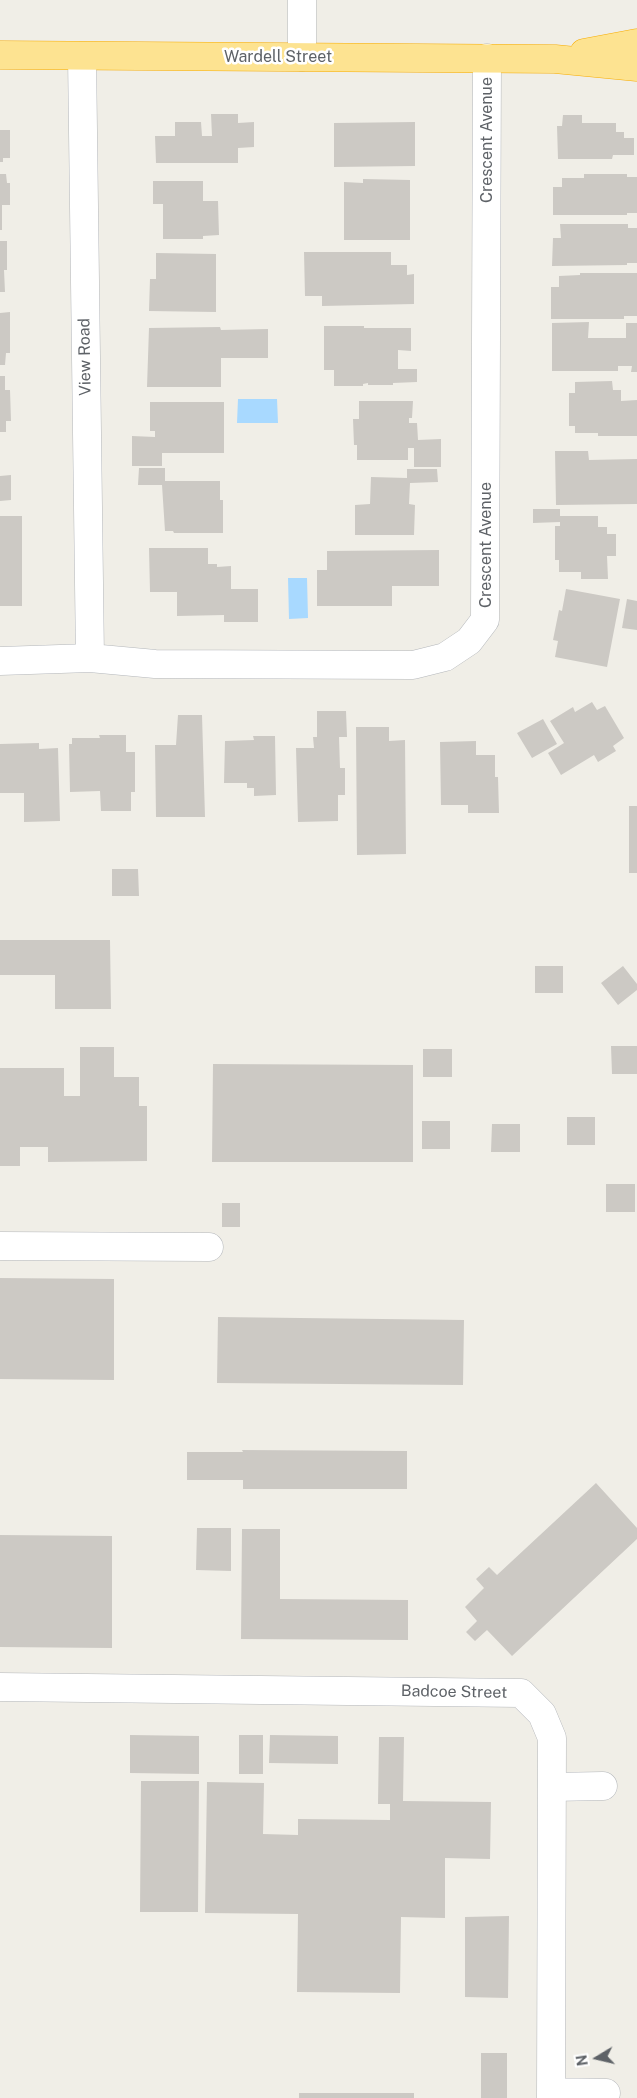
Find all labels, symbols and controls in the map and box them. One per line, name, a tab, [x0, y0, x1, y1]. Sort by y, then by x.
street label: Wardell Street	[224, 47, 332, 67]
street label: Crescent Avenue	[477, 77, 497, 203]
street label: View Road	[75, 318, 95, 396]
street label: Crescent Avenue	[476, 482, 496, 608]
street label: Badcoe Street	[401, 1681, 507, 1703]
north arrow	[572, 2033, 622, 2083]
text: N	[573, 2054, 591, 2067]

